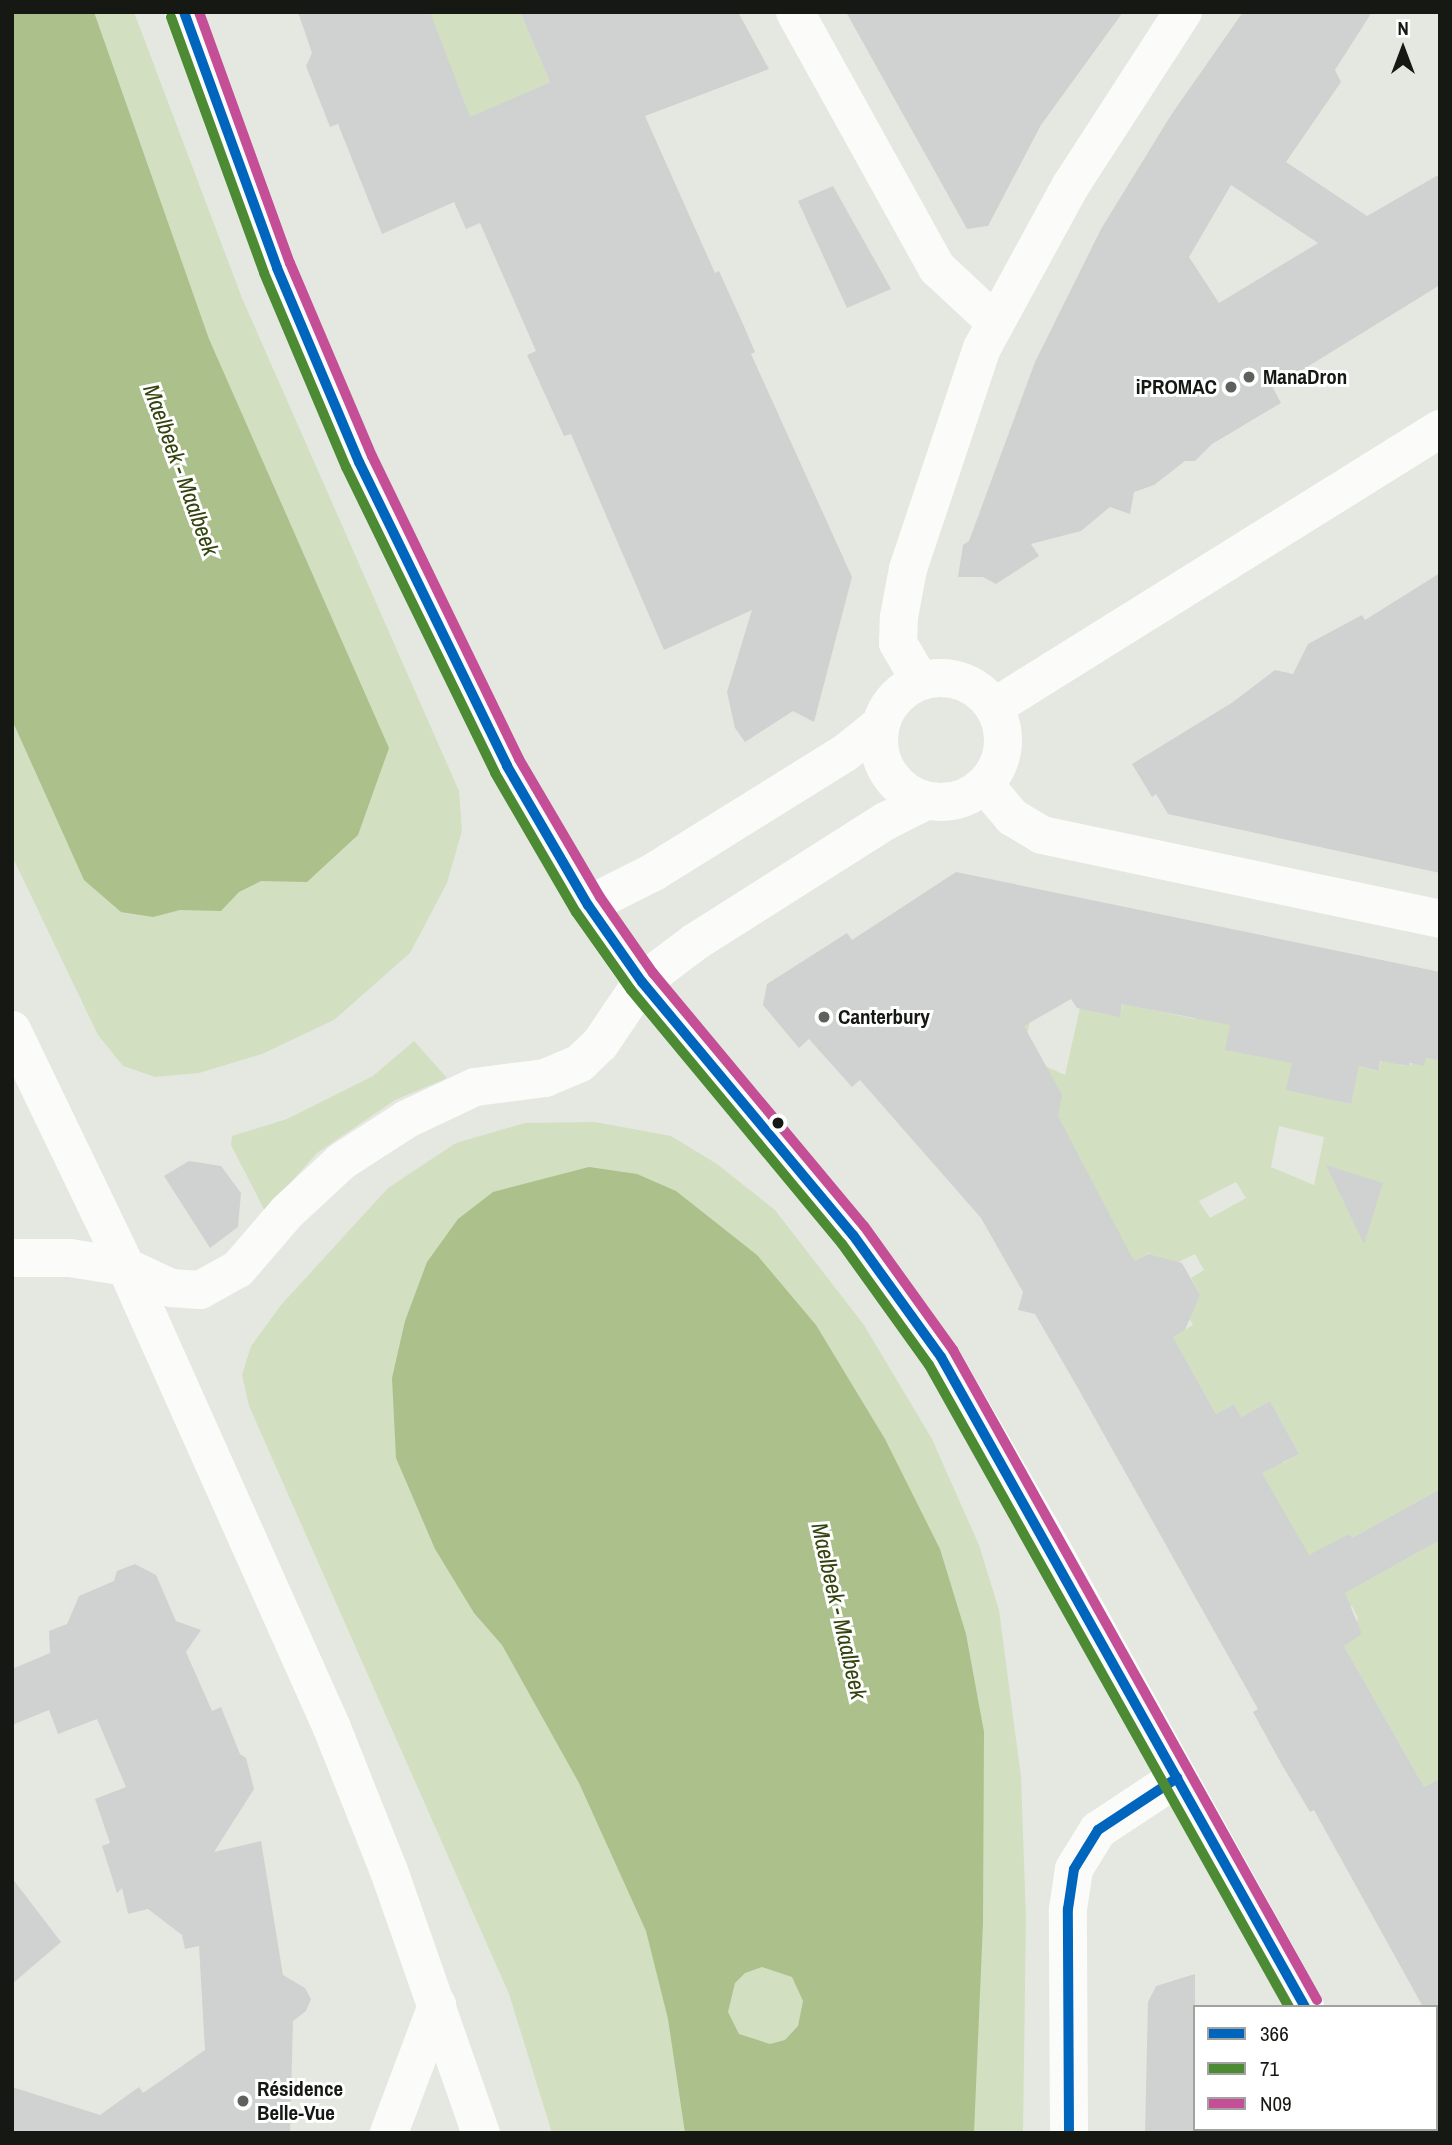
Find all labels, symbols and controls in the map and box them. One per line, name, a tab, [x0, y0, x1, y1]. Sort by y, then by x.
north arrow	[1368, 14, 1438, 84]
text: N	[1397, 15, 1409, 41]
place label: ManaDron	[1263, 364, 1347, 390]
marker: ManaDron	[1241, 369, 1257, 385]
place label: iPROMAC	[1136, 374, 1217, 400]
marker: iPROMAC	[1223, 379, 1239, 395]
water label: Maelbeek - Maalbeek	[137, 381, 225, 559]
place label: Canterbury	[838, 1004, 930, 1030]
marker: Canterbury	[816, 1009, 832, 1025]
unlabelled marker	[771, 1116, 785, 1130]
water label: Maelbeek - Maalbeek	[805, 1520, 873, 1702]
legend	[1193, 2005, 1438, 2131]
text: 366	[1260, 2019, 1289, 2048]
text: 71	[1260, 2054, 1279, 2083]
place label: Résidence Belle-Vue	[257, 2076, 343, 2126]
text: N09	[1260, 2089, 1292, 2118]
marker: Résidence Belle-Vue	[235, 2093, 251, 2109]

